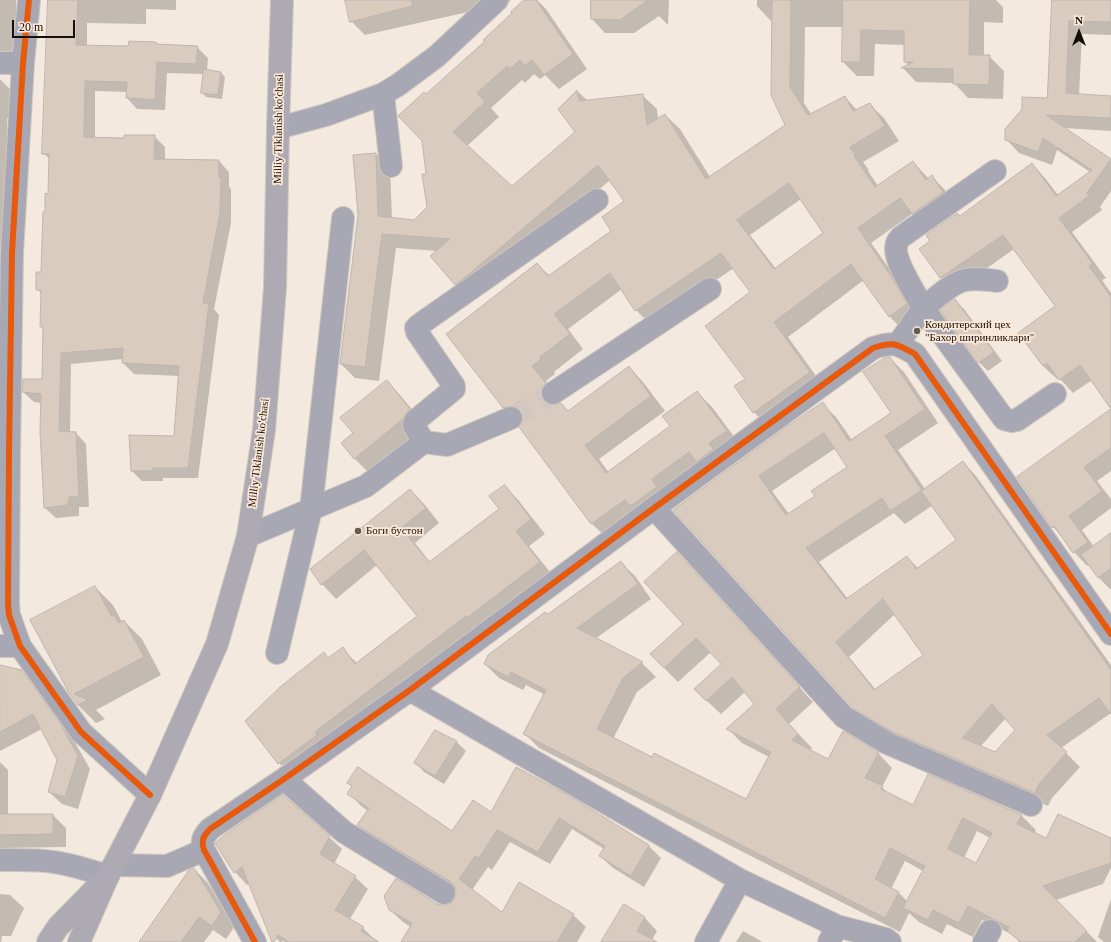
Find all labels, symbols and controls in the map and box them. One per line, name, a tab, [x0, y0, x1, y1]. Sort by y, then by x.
scale bar	[14, 12, 77, 38]
north arrow	[1059, 12, 1099, 52]
text: N	[1075, 14, 1083, 26]
text: 20 m	[19, 20, 43, 34]
street label: Milliy Tiklanish ko'chasi	[271, 74, 287, 184]
place label: Кондитерский цех "Бахор ширинликлари"	[925, 318, 1034, 344]
marker: Кондитерский цех "Бахор ширинликлари"	[912, 326, 922, 336]
street label: Milliy Tiklanish ko'chasi	[246, 398, 272, 508]
place label: Боги бустон	[366, 524, 423, 538]
marker: Боги бустон	[353, 526, 363, 536]

